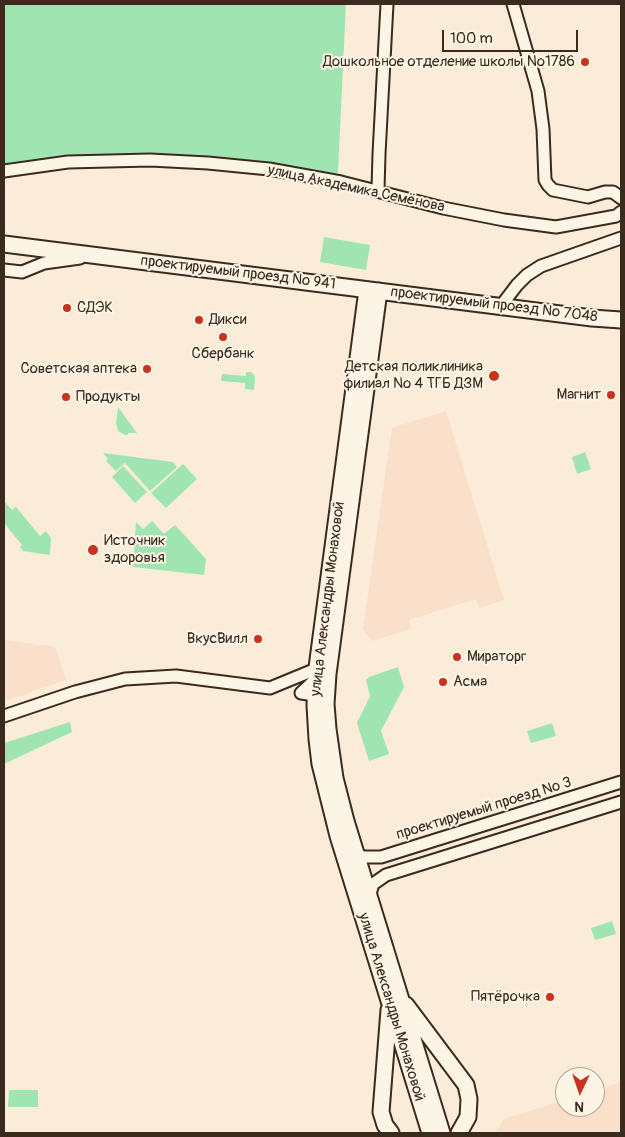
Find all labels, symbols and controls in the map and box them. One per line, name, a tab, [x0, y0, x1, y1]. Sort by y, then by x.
scale bar	[445, 20, 581, 52]
text: 100 m	[450, 29, 493, 48]
place label: Дошкольное отделение школы №1786	[323, 53, 575, 71]
marker: Дошкольное отделение школы №1786	[579, 56, 591, 68]
street label: улица Академика Семёнова	[266, 161, 446, 217]
street label: проектируемый проезд № 941	[139, 252, 337, 294]
street label: проектируемый проезд № 7048	[389, 283, 599, 327]
place label: СДЭК	[77, 299, 113, 317]
marker: СДЭК	[61, 302, 73, 314]
place label: Дикси	[209, 311, 247, 329]
marker: Дикси	[193, 314, 205, 326]
marker: Сбербанк	[217, 331, 229, 343]
place label: Сбербанк	[191, 345, 255, 363]
place label: Детская поликлиника филиал № 4 ТГБ ДЗМ	[343, 358, 483, 393]
place label: Советская аптека	[21, 360, 137, 378]
marker: Советская аптека	[141, 363, 153, 375]
marker: Детская поликлиника филиал № 4 ТГБ ДЗМ	[487, 369, 501, 383]
place label: Магнит	[556, 386, 601, 404]
place label: Продукты	[76, 388, 140, 406]
marker: Магнит	[605, 389, 617, 401]
marker: Продукты	[60, 391, 72, 403]
street label: улица Александры Монаховой	[307, 501, 349, 697]
place label: Источник здоровья	[104, 532, 165, 567]
marker: Источник здоровья	[86, 543, 100, 557]
place label: ВкусВилл	[187, 630, 248, 648]
marker: ВкусВилл	[252, 633, 264, 645]
place label: Мираторг	[467, 648, 526, 666]
marker: Мираторг	[451, 651, 463, 663]
place label: Асма	[453, 673, 487, 691]
marker: Асма	[437, 676, 449, 688]
street label: проектируемый проезд № 3	[394, 774, 574, 844]
street label: улица Александры Монаховой	[354, 911, 428, 1103]
place label: Пятёрочка	[471, 988, 540, 1006]
marker: Пятёрочка	[544, 991, 556, 1003]
north arrow	[555, 1067, 605, 1117]
text: N	[574, 1098, 584, 1115]

